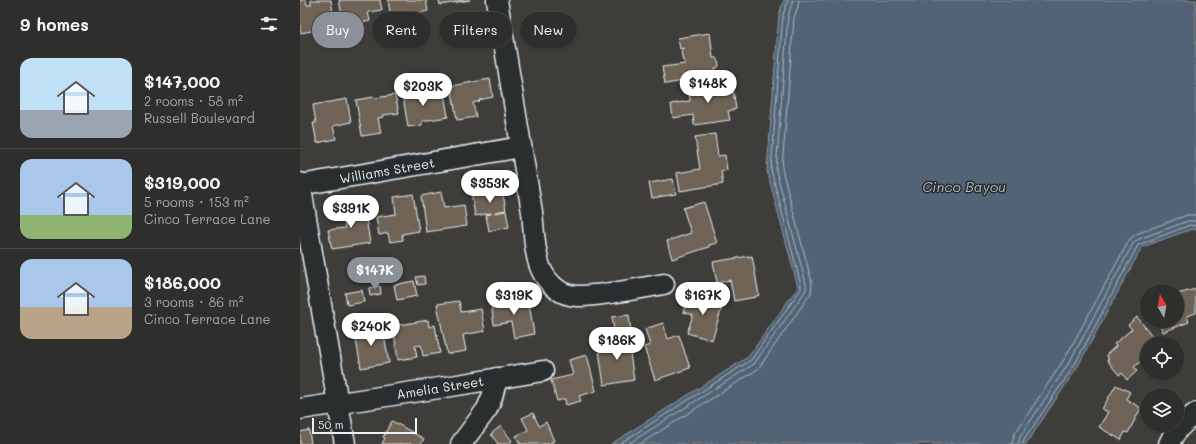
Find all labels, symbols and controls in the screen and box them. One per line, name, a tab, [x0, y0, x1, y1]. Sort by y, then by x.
chip: Buy	[312, 12, 364, 48]
chip: Rent	[372, 12, 431, 48]
chip: Filters	[439, 12, 512, 48]
chip: New	[520, 12, 577, 48]
text: 9 homes	[20, 13, 89, 35]
icon: filters	[258, 13, 280, 35]
text: $147,000	[144, 70, 220, 92]
pin: $148K	[680, 70, 736, 104]
pin: $203K	[395, 73, 451, 107]
icon: home	[52, 74, 100, 122]
text: $148K	[689, 74, 727, 91]
text: $203K	[403, 77, 443, 94]
text: 2 rooms · 58 m²	[144, 92, 243, 109]
text: Russell Boulevard	[144, 109, 255, 126]
street label: Williams Street	[338, 153, 436, 187]
pin: $353K	[462, 170, 518, 204]
text: $319,000	[144, 171, 220, 193]
text: $353K	[470, 174, 510, 191]
icon: home	[52, 175, 100, 223]
water label: Cinco Bayou	[922, 177, 1006, 196]
text: 5 rooms · 153 m²	[144, 193, 249, 210]
pin: $391K	[323, 195, 379, 229]
text: $391K	[332, 199, 370, 216]
text: Cinco Terrace Lane	[144, 210, 270, 227]
pin: $147K	[347, 257, 403, 291]
text: $147K	[356, 261, 394, 278]
text: $186,000	[144, 271, 221, 293]
icon: home	[52, 275, 100, 323]
pin: $319K	[486, 282, 542, 316]
pin: $167K	[675, 282, 731, 316]
north arrow	[1140, 284, 1184, 328]
map controls	[1140, 284, 1184, 432]
text: $319K	[495, 286, 533, 303]
text: $167K	[684, 286, 722, 303]
text: 3 rooms · 86 m²	[144, 293, 244, 310]
text: Cinco Terrace Lane	[144, 310, 270, 327]
pin: $240K	[343, 313, 399, 347]
text: $240K	[351, 317, 391, 334]
pin: $186K	[589, 327, 645, 361]
text: $186K	[598, 331, 636, 348]
button: locate	[1140, 336, 1184, 380]
street label: Amelia Street	[395, 372, 485, 402]
button: layers	[1140, 388, 1184, 432]
scale bar	[312, 416, 417, 435]
text: 50 m	[318, 417, 344, 432]

